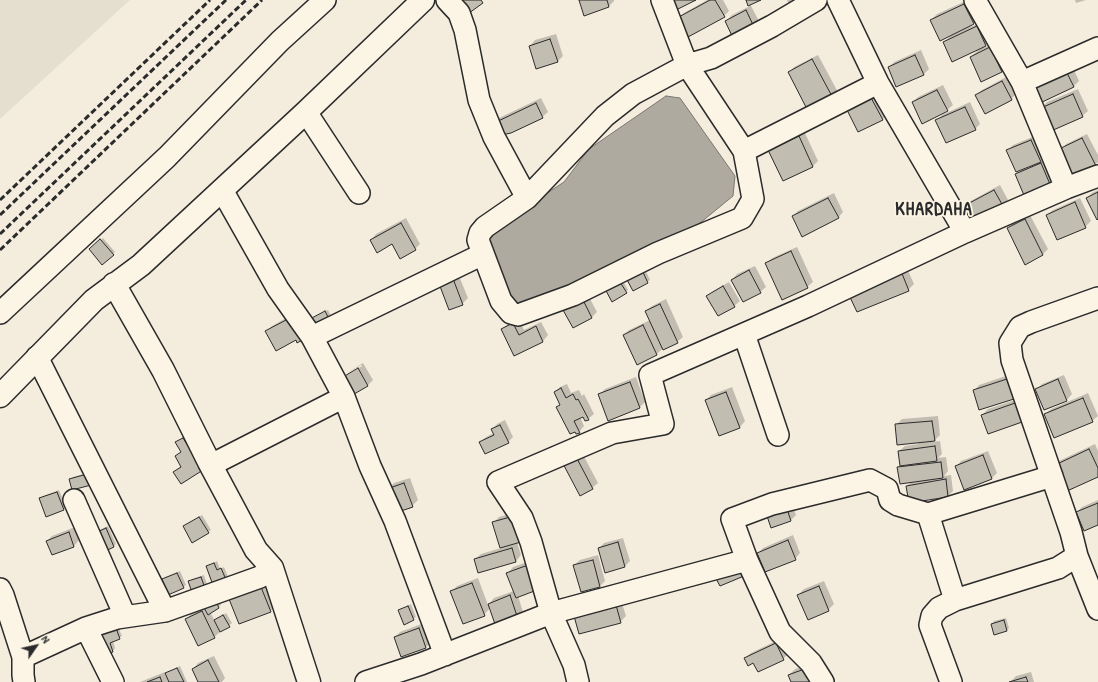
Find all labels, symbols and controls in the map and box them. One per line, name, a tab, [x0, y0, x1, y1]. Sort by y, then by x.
district label: KHARDAHA	[895, 199, 973, 221]
north arrow	[16, 626, 56, 666]
text: N	[39, 633, 53, 646]

